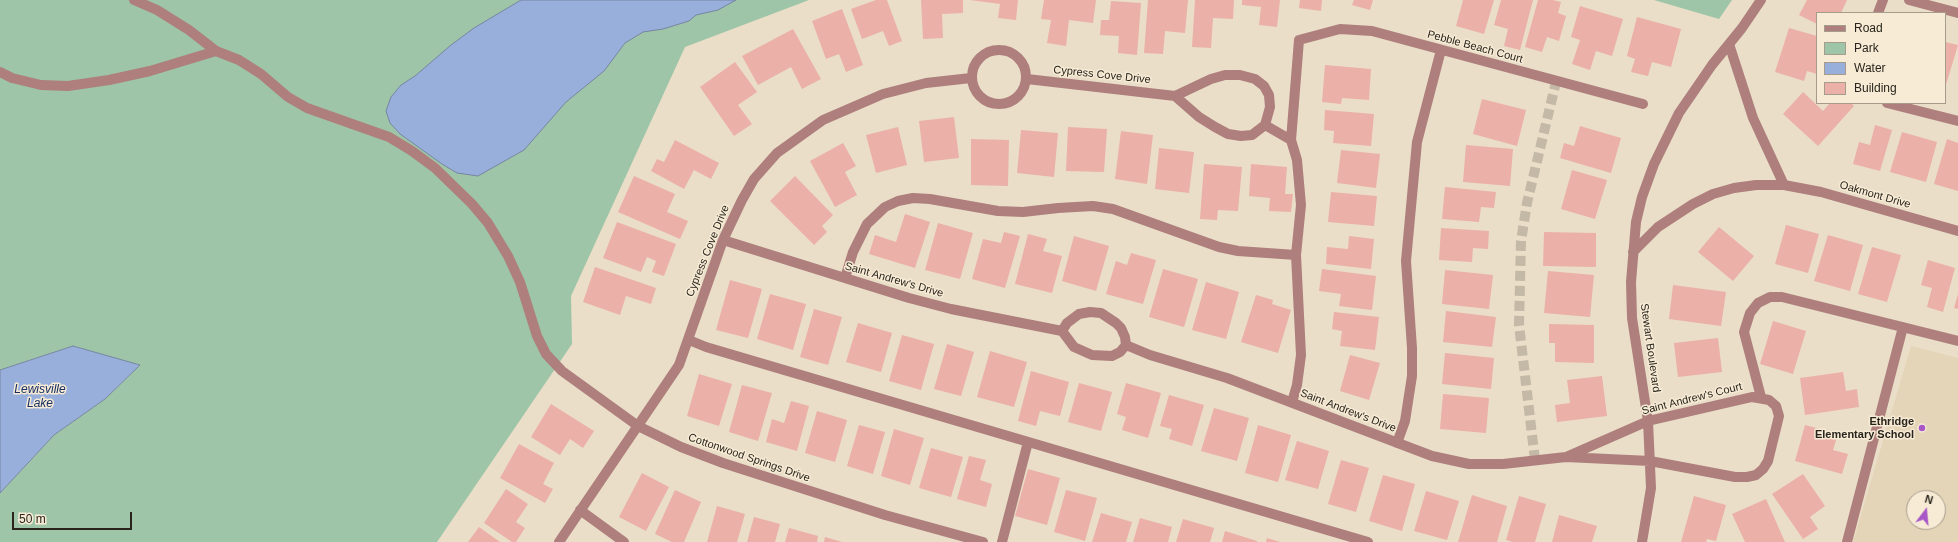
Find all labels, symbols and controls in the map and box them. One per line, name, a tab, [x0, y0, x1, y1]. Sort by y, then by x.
legend	[1816, 12, 1946, 104]
text: Road	[1854, 21, 1883, 35]
street label: Pebble Beach Court	[1426, 28, 1524, 66]
text: Park	[1854, 41, 1879, 55]
text: Water	[1854, 61, 1886, 75]
street label: Cypress Cove Drive	[1053, 63, 1151, 87]
text: Building	[1854, 81, 1897, 95]
street label: Oakmont Drive	[1838, 179, 1912, 211]
street label: Cypress Cove Drive	[684, 203, 732, 299]
street label: Saint Andrew's Drive	[843, 260, 945, 300]
street label: Stewart Boulevard	[1637, 303, 1663, 393]
street label: Saint Andrew's Court	[1640, 380, 1744, 418]
water label: Lewisville Lake	[14, 383, 66, 411]
street label: Saint Andrew's Drive	[1298, 387, 1398, 435]
place label: Ethridge Elementary School	[1815, 415, 1914, 441]
marker: Ethridge Elementary School	[1917, 423, 1927, 433]
street label: Cottonwood Springs Drive	[686, 431, 812, 485]
north arrow	[1906, 490, 1946, 530]
text: N	[1924, 493, 1935, 506]
scale bar	[14, 504, 134, 530]
text: 50 m	[19, 512, 46, 526]

